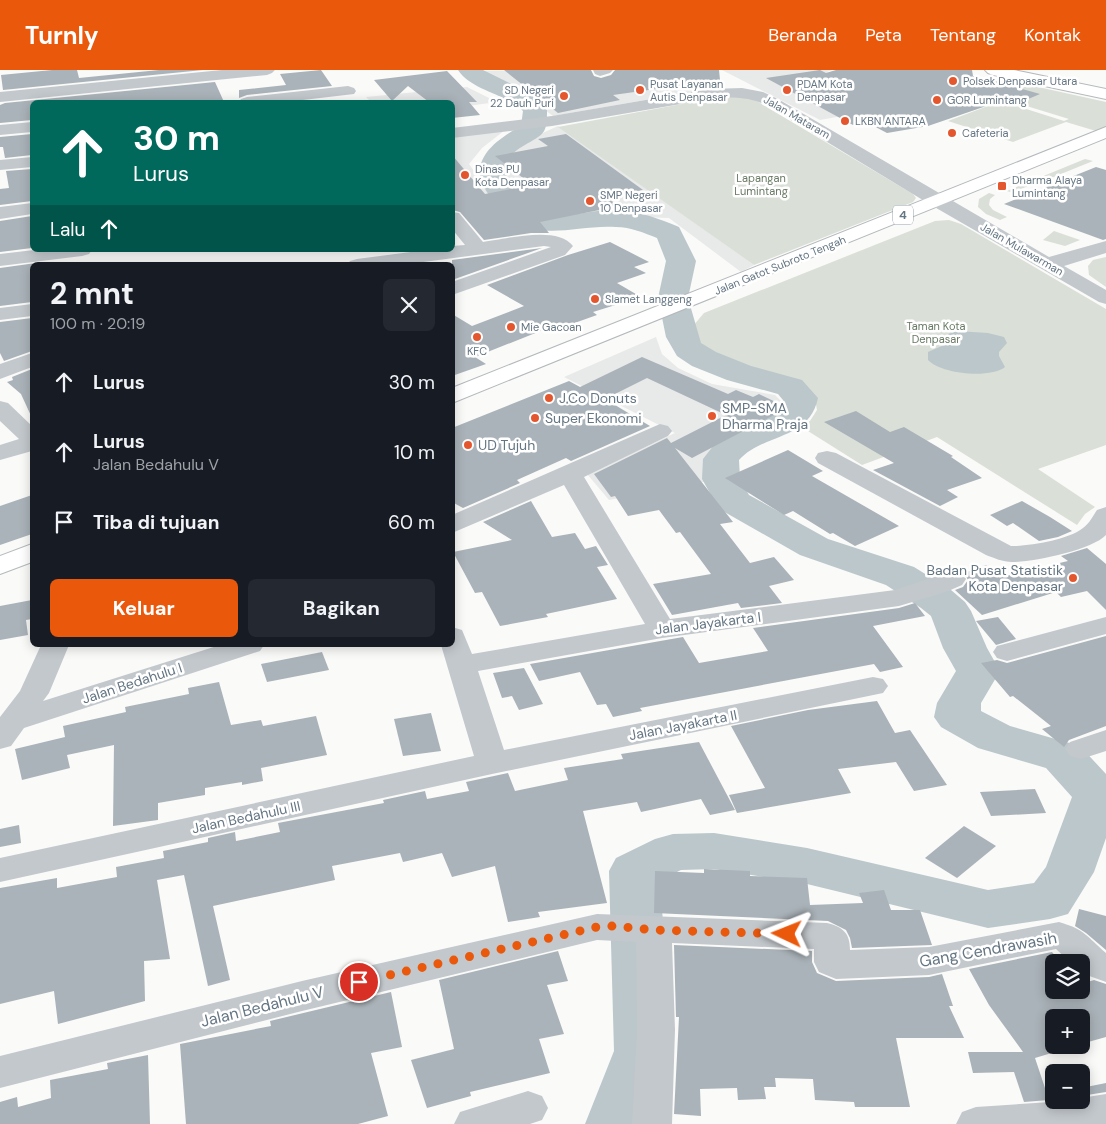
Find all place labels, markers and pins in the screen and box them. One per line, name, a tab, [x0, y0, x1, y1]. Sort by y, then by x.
place label: Polsek Denpasar Utara	[963, 74, 1077, 88]
marker: Polsek Denpasar Utara	[947, 75, 959, 87]
place label: Pusat Layanan Autis Denpasar	[650, 77, 727, 104]
place label: PDAM Kota Denpasar	[797, 77, 853, 104]
place label: SD Negeri 22 Dauh Puri	[490, 83, 554, 110]
marker: Pusat Layanan Autis Denpasar	[634, 84, 646, 96]
marker: PDAM Kota Denpasar	[781, 84, 793, 96]
marker: SD Negeri 22 Dauh Puri	[558, 90, 570, 102]
place label: GOR Lumintang	[947, 93, 1027, 107]
marker: GOR Lumintang	[931, 94, 943, 106]
place label: LKBN ANTARA	[855, 114, 926, 128]
marker: LKBN ANTARA	[839, 115, 851, 127]
place label: Cafeteria	[962, 126, 1009, 140]
marker: Cafeteria	[946, 127, 958, 139]
place label: Dinas PU Kota Denpasar	[475, 162, 549, 189]
marker: Dinas PU Kota Denpasar	[459, 169, 471, 181]
place label: Dharma Alaya Lumintang	[1012, 173, 1082, 200]
marker: Dharma Alaya Lumintang	[996, 180, 1008, 192]
place label: SMP Negeri 10 Denpasar	[600, 188, 662, 215]
marker: SMP Negeri 10 Denpasar	[584, 195, 596, 207]
place label: Slamet Langgeng	[605, 292, 692, 306]
marker: Slamet Langgeng	[589, 293, 601, 305]
place label: Mie Gacoan	[521, 320, 582, 334]
marker: Mie Gacoan	[505, 321, 517, 333]
marker: KFC	[471, 331, 483, 343]
place label: KFC	[467, 344, 487, 358]
place label: J.Co Donuts	[559, 389, 637, 407]
marker: J.Co Donuts	[543, 392, 555, 404]
place label: SMP-SMA Dharma Praja	[722, 399, 808, 433]
place label: Super Ekonomi	[545, 409, 642, 427]
marker: SMP-SMA Dharma Praja	[706, 410, 718, 422]
marker: Super Ekonomi	[529, 412, 541, 424]
place label: UD Tujuh	[478, 436, 535, 454]
marker: UD Tujuh	[462, 439, 474, 451]
place label: Badan Pusat Statistik Kota Denpasar	[926, 561, 1063, 595]
marker: Badan Pusat Statistik Kota Denpasar	[1067, 572, 1079, 584]
pin	[338, 961, 380, 1003]

